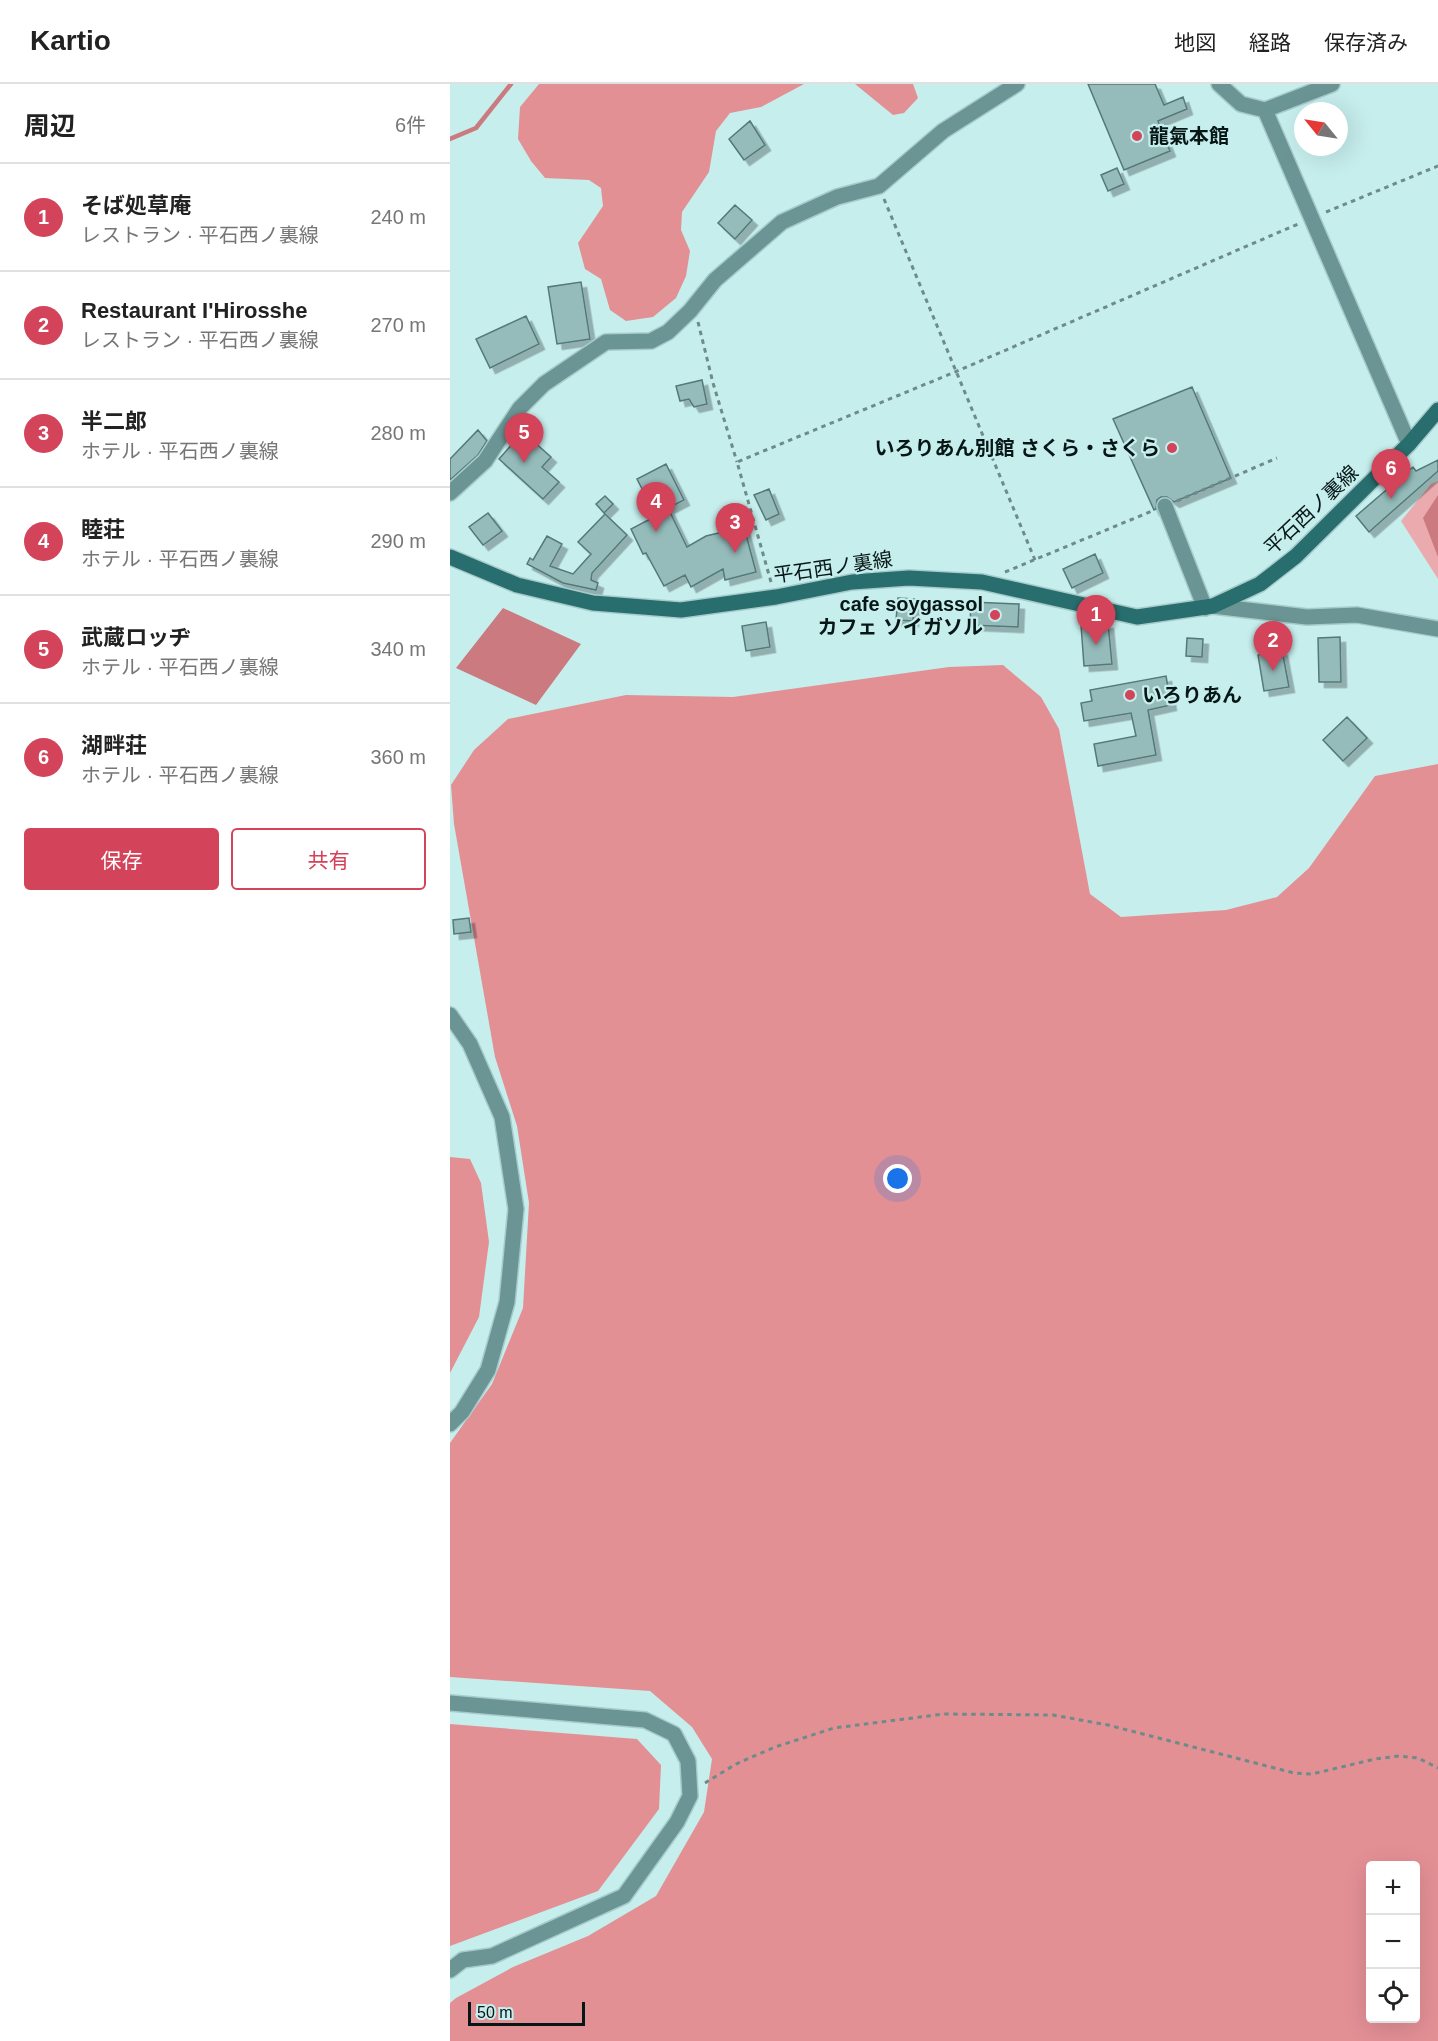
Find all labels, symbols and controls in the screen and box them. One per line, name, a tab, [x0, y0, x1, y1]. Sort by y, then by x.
text: Kartio	[30, 25, 111, 56]
text: 地図	[1174, 31, 1216, 54]
text: 経路	[1249, 31, 1291, 54]
text: 保存済み	[1324, 31, 1408, 54]
north arrow	[1294, 102, 1348, 156]
text: 周辺	[24, 111, 76, 141]
text: 6件	[395, 114, 426, 136]
place label: 龍氣本館	[1149, 125, 1229, 147]
marker: 龍氣本館	[1130, 129, 1144, 143]
text: そば処草庵	[81, 193, 191, 218]
text: 1	[38, 206, 49, 228]
text: 240 m	[370, 206, 426, 228]
text: レストラン · 平石西ノ裏線	[81, 224, 319, 246]
text: Restaurant I'Hirosshe	[81, 298, 308, 323]
text: 2	[38, 314, 49, 336]
text: 270 m	[370, 314, 426, 336]
text: レストラン · 平石西ノ裏線	[81, 329, 319, 351]
text: 半二郎	[81, 409, 147, 434]
pin: 5	[504, 414, 544, 463]
text: 3	[38, 422, 49, 444]
text: 280 m	[370, 422, 426, 444]
place label: いろりあん別館 さくら・さくら	[874, 437, 1160, 459]
text: ホテル · 平石西ノ裏線	[81, 440, 279, 462]
marker: いろりあん別館 さくら・さくら	[1165, 441, 1179, 455]
pin: 6	[1372, 450, 1410, 499]
street label: 平石西ノ裏線	[1260, 461, 1362, 559]
pin: 4	[636, 482, 676, 532]
pin: 3	[716, 504, 754, 553]
text: 睦荘	[81, 517, 125, 542]
text: 4	[38, 530, 49, 552]
text: 290 m	[370, 530, 426, 552]
text: ホテル · 平石西ノ裏線	[81, 548, 279, 570]
street label: 平石西ノ裏線	[772, 548, 894, 586]
place label: cafe soygassol カフェ ソイガソル	[817, 593, 983, 638]
pin: 1	[1076, 596, 1116, 645]
marker: cafe soygassol カフェ ソイガソル	[988, 608, 1002, 622]
pin: 2	[1254, 622, 1292, 671]
text: 武蔵ロッヂ	[81, 625, 191, 650]
text: 5	[38, 638, 49, 660]
text: 340 m	[370, 638, 426, 660]
text: ホテル · 平石西ノ裏線	[81, 656, 279, 678]
place label: いろりあん	[1142, 684, 1242, 706]
marker: いろりあん	[1123, 688, 1137, 702]
text: 湖畔荘	[81, 733, 147, 758]
text: 6	[38, 746, 49, 768]
text: 360 m	[370, 746, 426, 768]
text: ホテル · 平石西ノ裏線	[81, 764, 279, 786]
button: 保存	[24, 828, 219, 890]
button: 共有	[231, 828, 426, 890]
your location	[883, 1164, 912, 1193]
map controls	[1366, 1861, 1420, 2023]
button: +	[1366, 1861, 1420, 1915]
button: −	[1366, 1915, 1420, 1969]
button: locate	[1366, 1969, 1420, 2023]
scale bar	[468, 1999, 585, 2026]
text: 50 m	[477, 2004, 513, 2021]

